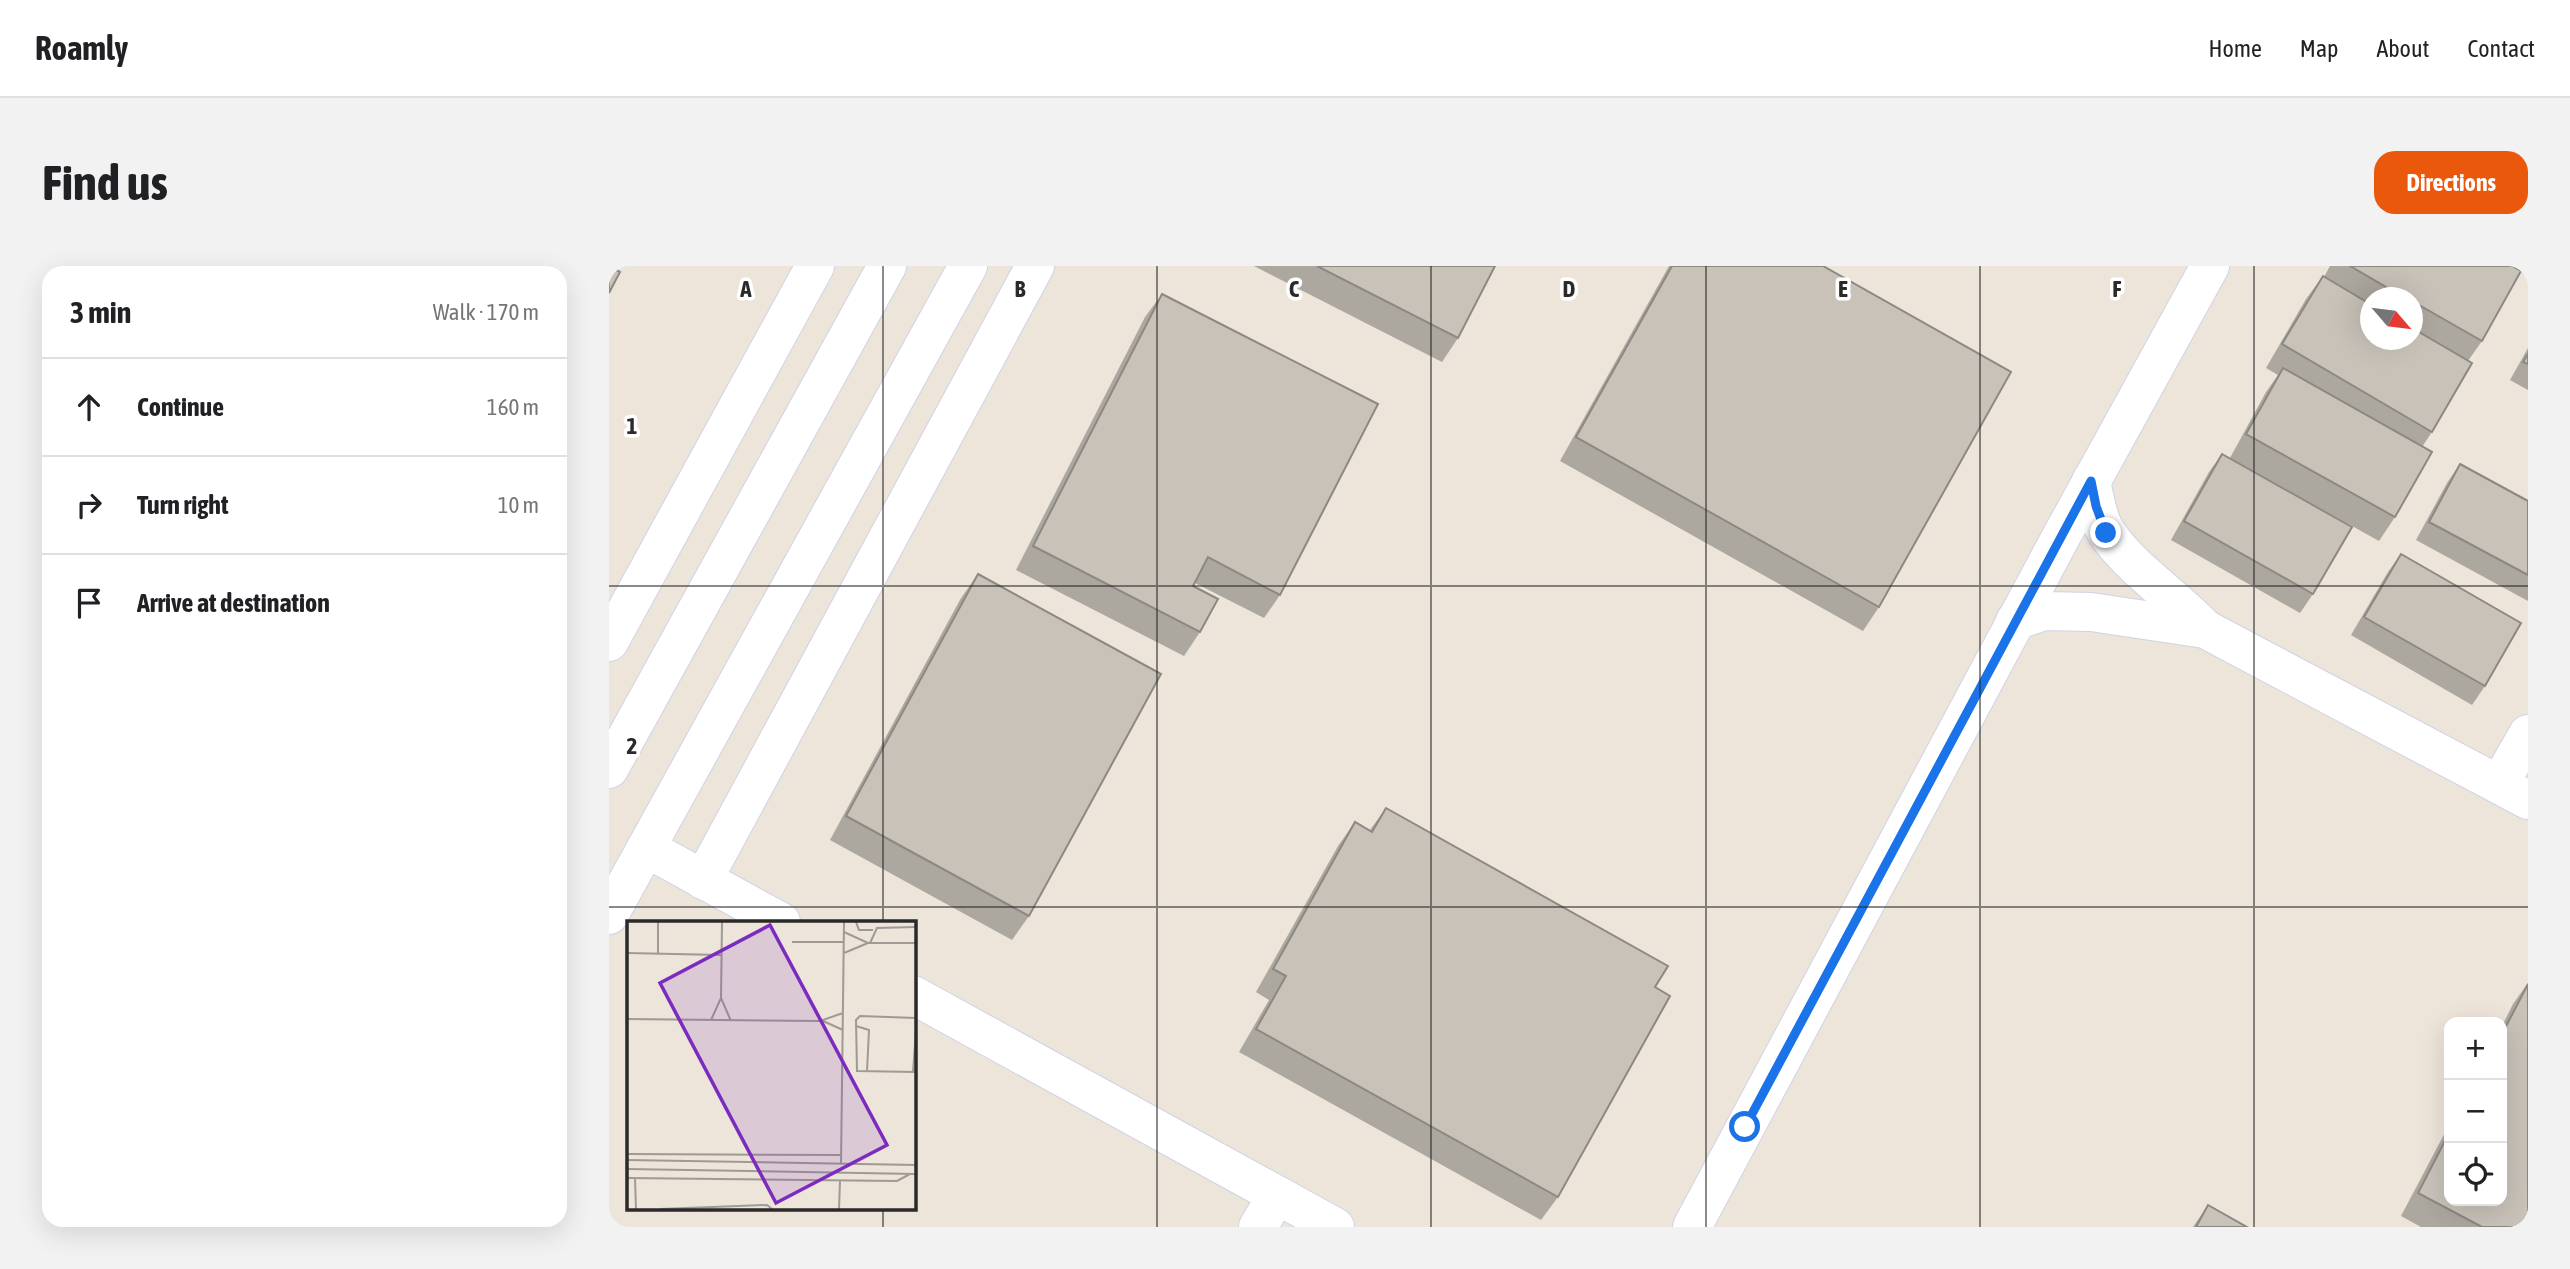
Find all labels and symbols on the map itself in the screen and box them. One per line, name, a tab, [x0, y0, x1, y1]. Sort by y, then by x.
text: A	[739, 276, 752, 302]
text: B	[1015, 276, 1026, 302]
text: C	[1289, 276, 1300, 302]
text: D	[1563, 276, 1576, 302]
text: E	[1838, 276, 1848, 302]
text: F	[2112, 276, 2122, 302]
north arrow	[2360, 287, 2423, 350]
text: 1	[627, 413, 638, 439]
route end	[2090, 517, 2121, 548]
text: 2	[627, 733, 637, 759]
inset map	[627, 921, 915, 1210]
route start	[1729, 1111, 1760, 1142]

